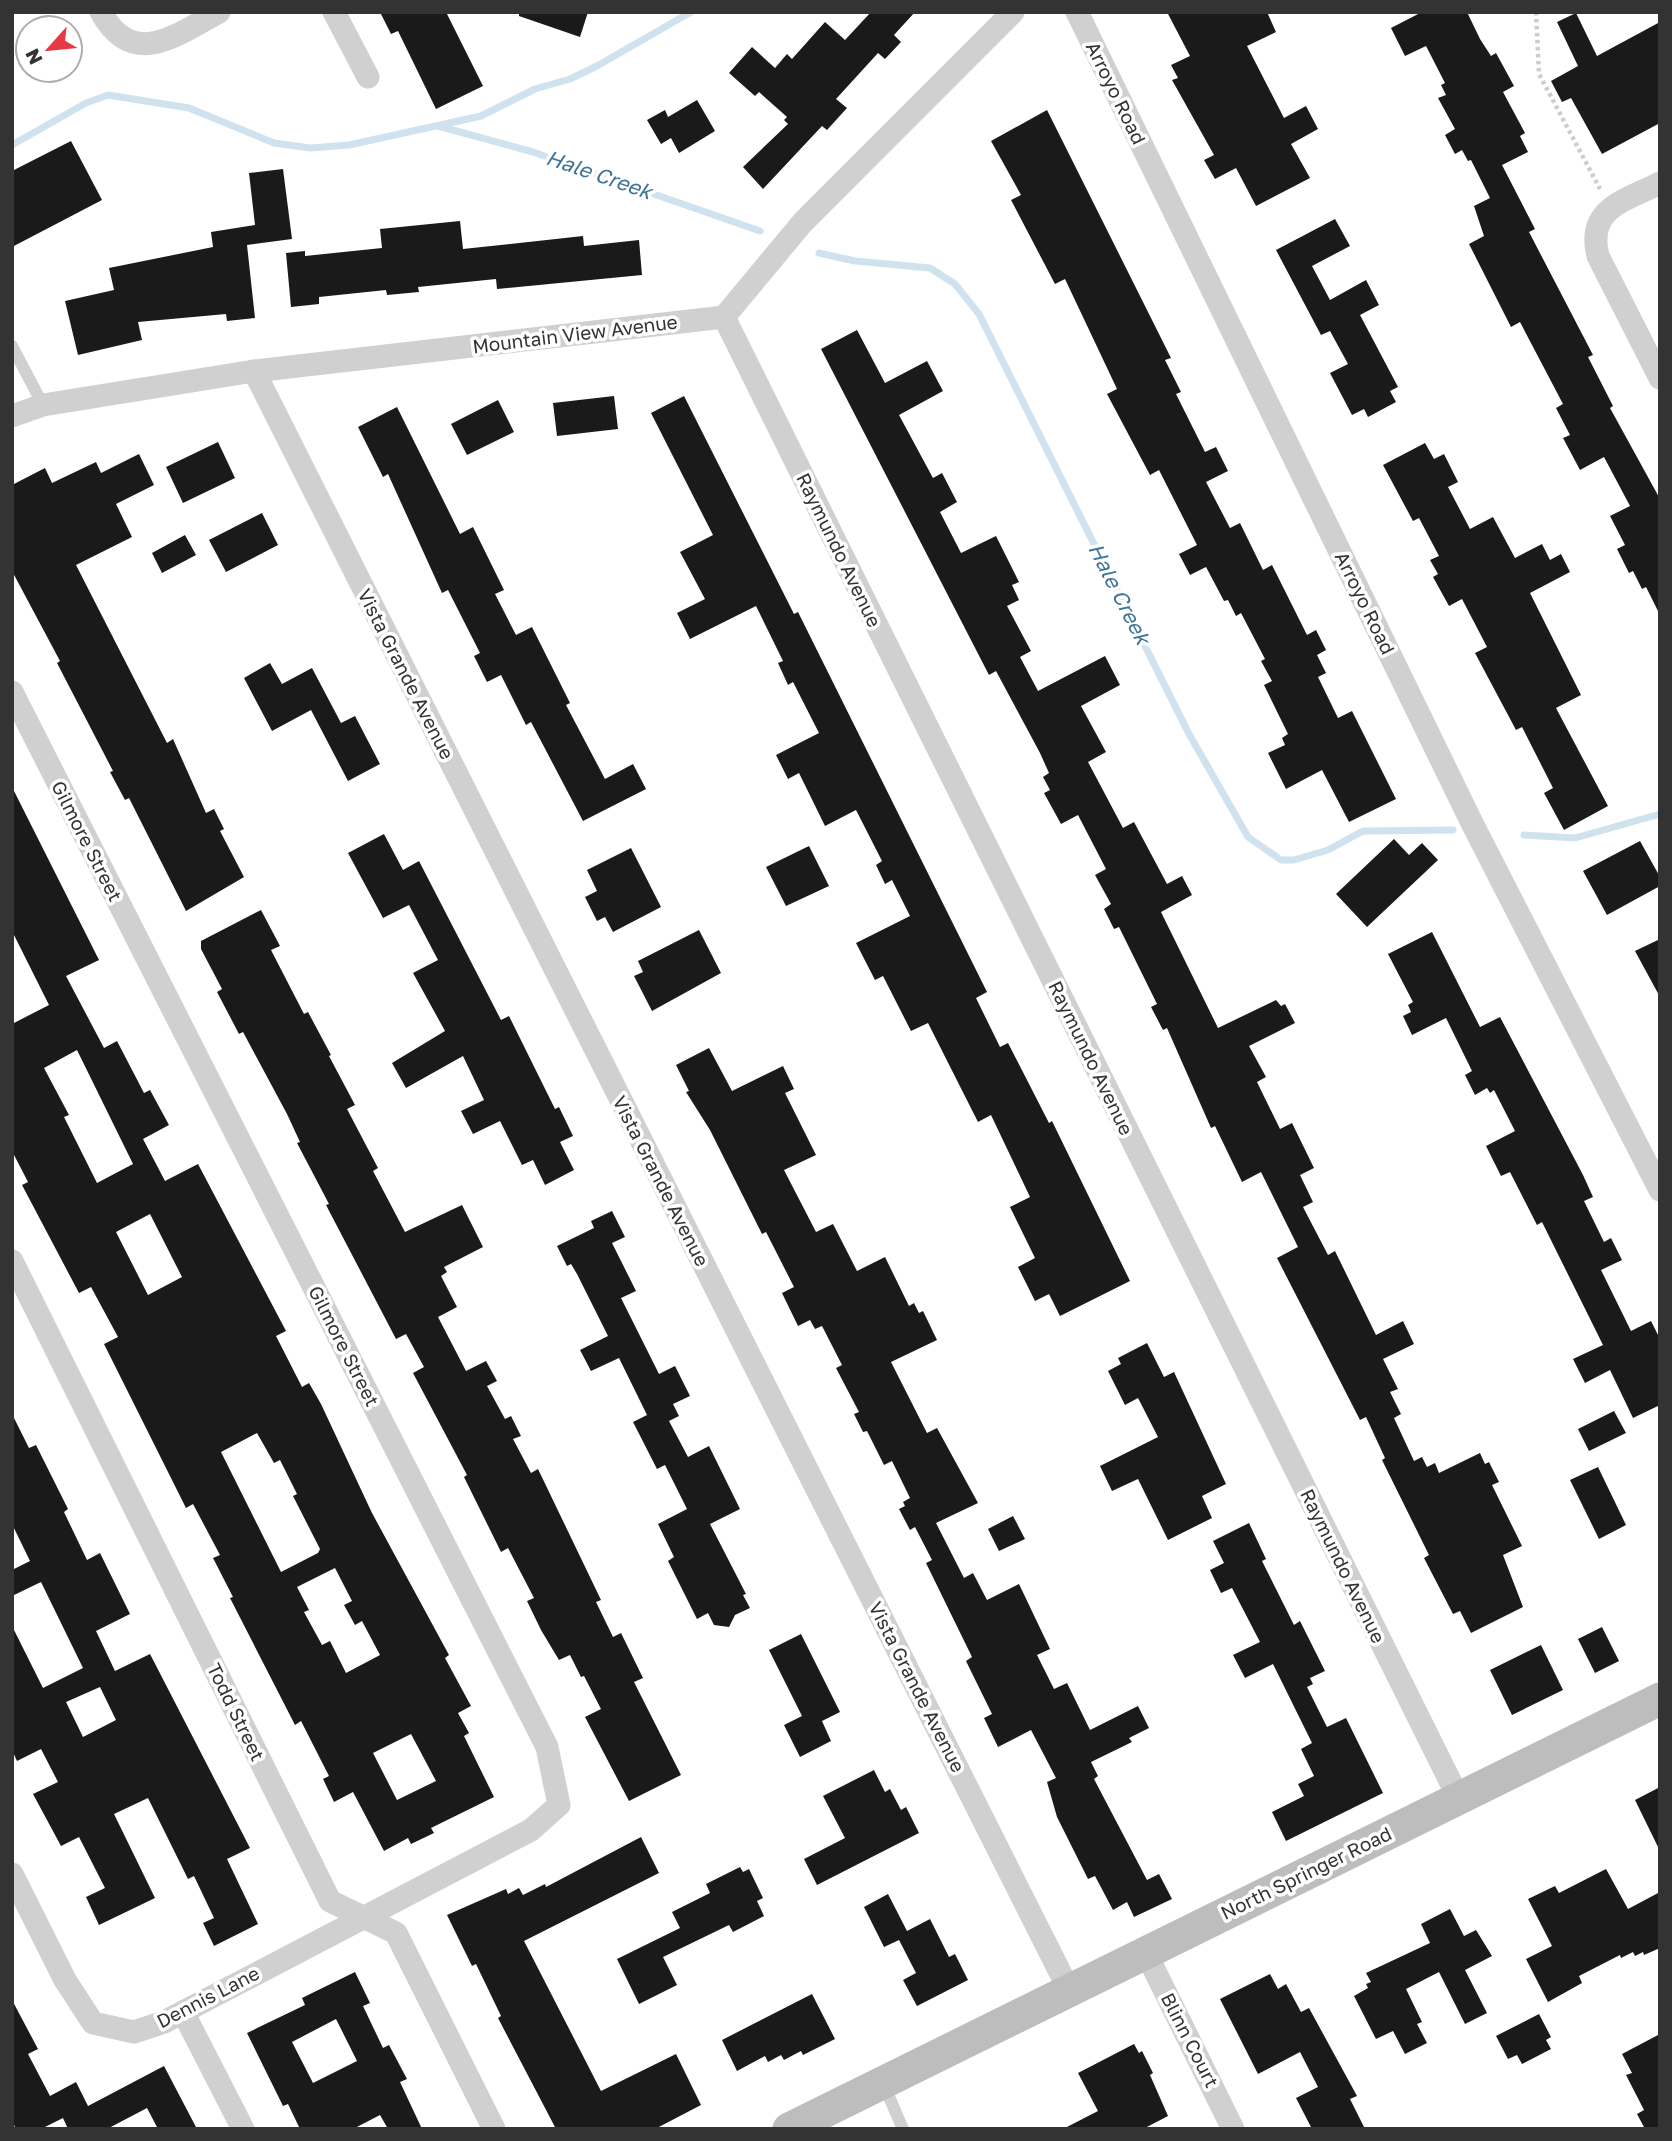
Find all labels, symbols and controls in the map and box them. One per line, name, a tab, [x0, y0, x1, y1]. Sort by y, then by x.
north arrow	[14, 14, 84, 84]
street label: Arroyo Road	[1082, 38, 1151, 148]
text: N	[20, 45, 47, 69]
water label: Hale Creek	[543, 144, 658, 205]
street label: Mountain View Avenue	[471, 310, 679, 357]
street label: Raymundo Avenue	[792, 469, 887, 631]
water label: Hale Creek	[1083, 539, 1157, 650]
street label: Arroyo Road	[1331, 548, 1400, 658]
street label: Vista Grande Avenue	[353, 585, 459, 763]
street label: Gilmore Street	[47, 777, 128, 905]
street label: Raymundo Avenue	[1044, 977, 1139, 1139]
street label: Vista Grande Avenue	[608, 1092, 714, 1270]
street label: Gilmore Street	[304, 1282, 385, 1410]
street label: Raymundo Avenue	[1296, 1485, 1391, 1647]
street label: Vista Grande Avenue	[864, 1598, 970, 1776]
street label: Todd Street	[203, 1659, 270, 1764]
street label: North Springer Road	[1217, 1821, 1395, 1924]
street label: Dennis Lane	[153, 1961, 263, 2032]
street label: Blinn Court	[1157, 1989, 1224, 2091]

